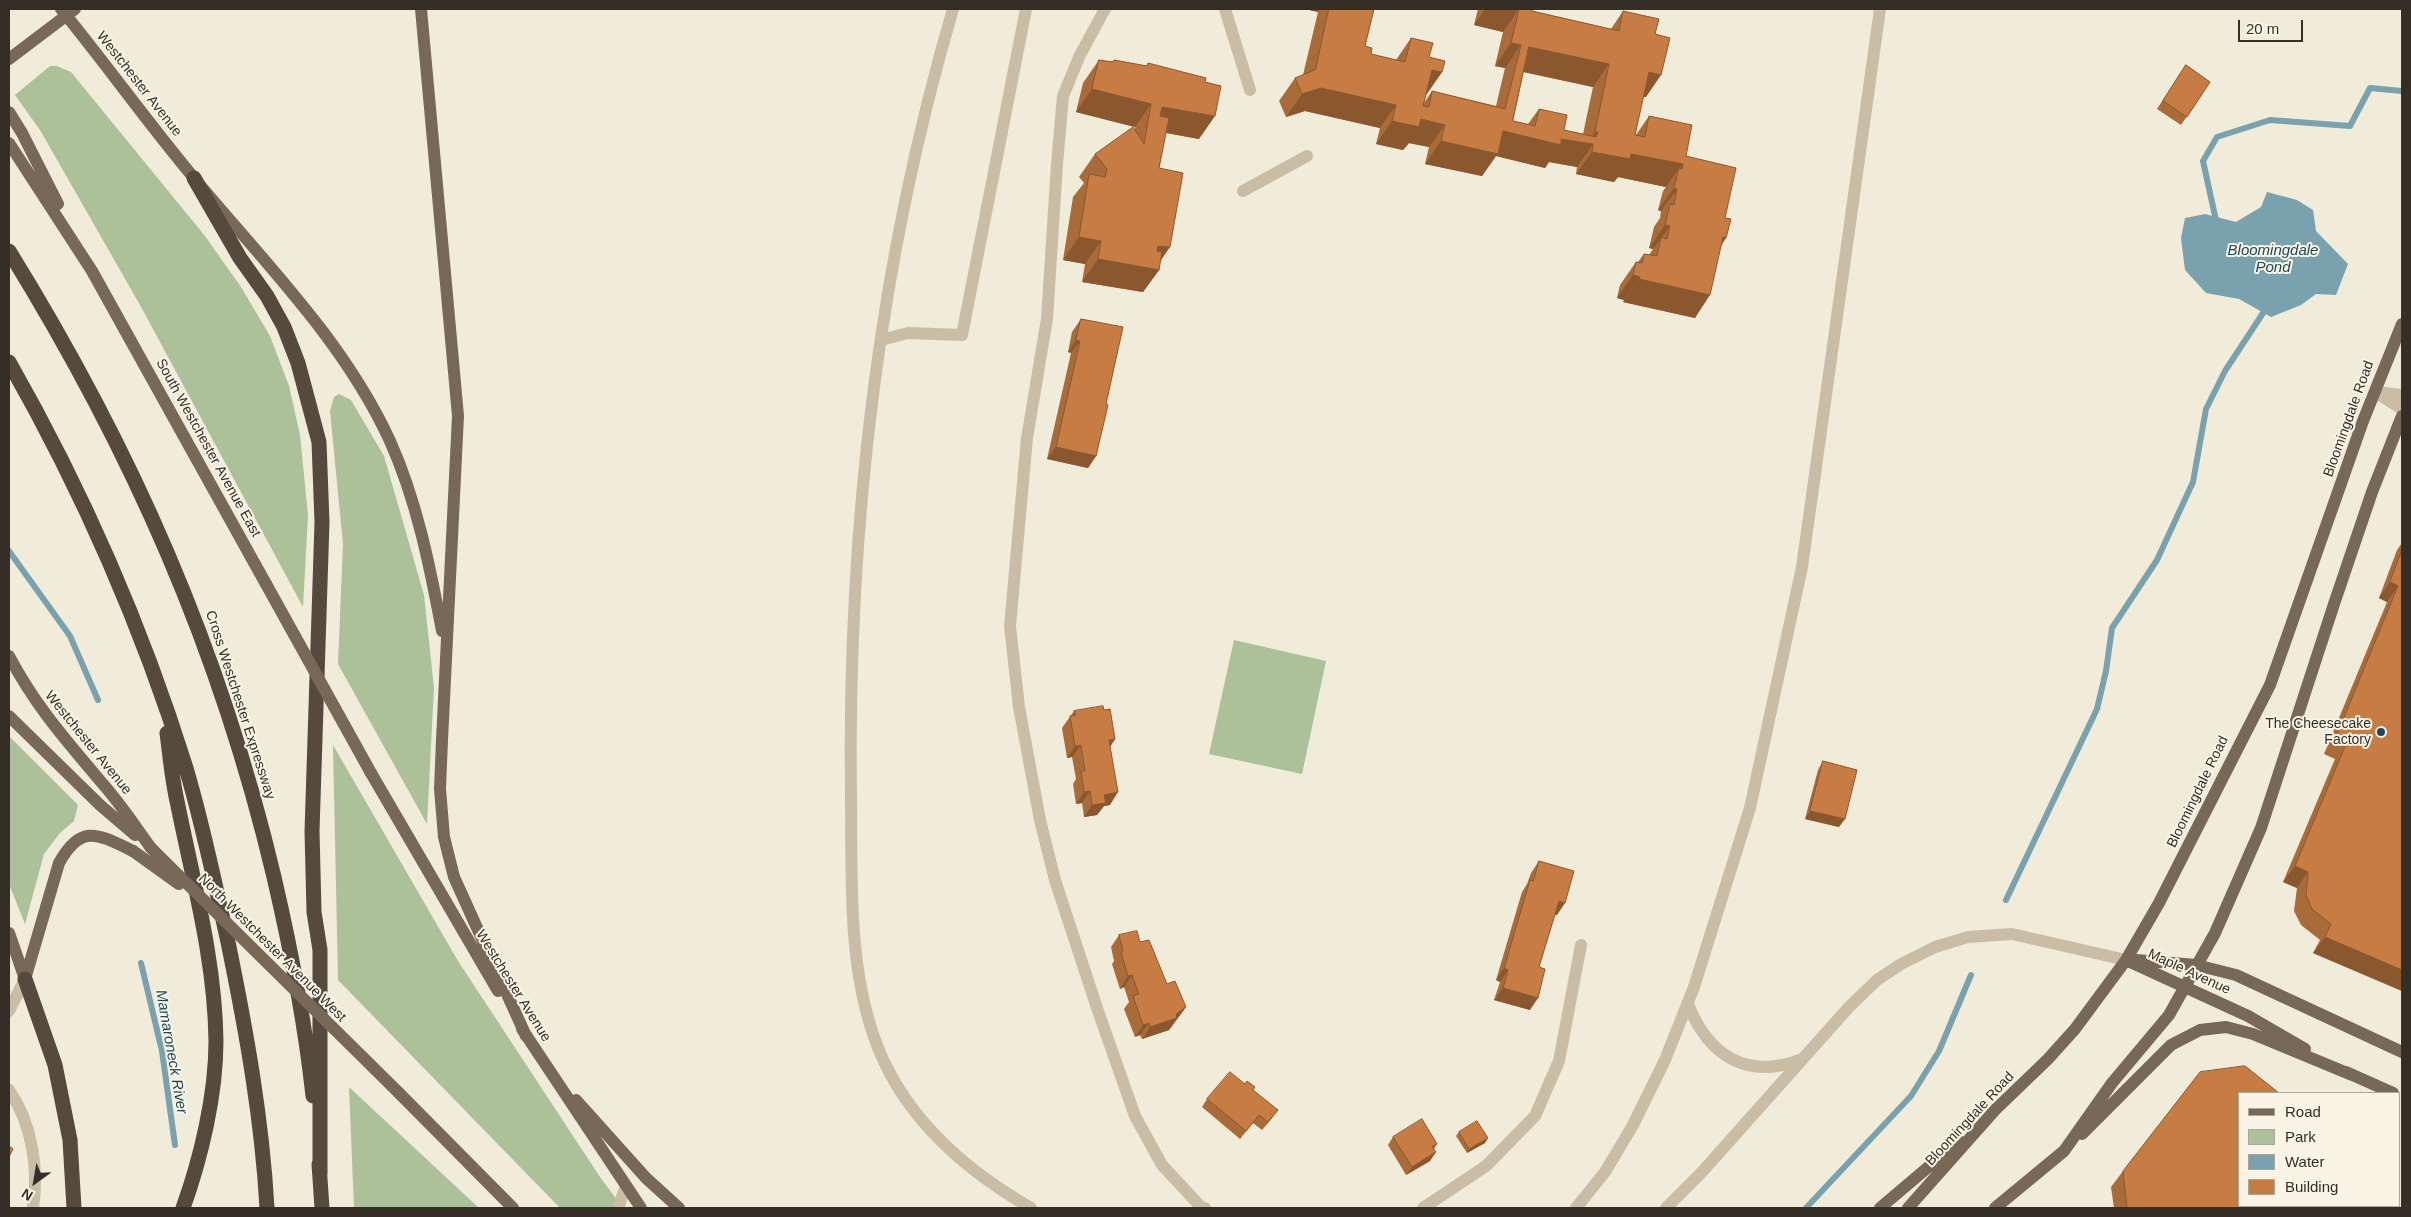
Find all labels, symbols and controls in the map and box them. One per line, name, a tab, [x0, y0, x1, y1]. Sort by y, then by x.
scale bar	[2241, 10, 2306, 42]
text: 20 m	[2246, 20, 2279, 37]
street label: Westchester Avenue	[93, 28, 185, 140]
water label: Bloomingdale Pond	[2228, 242, 2318, 277]
street label: South Westchester Avenue East	[152, 356, 264, 540]
street label: Bloomingdale Road	[2320, 359, 2378, 479]
street label: Cross Westchester Expressway	[202, 609, 278, 801]
street label: Westchester Avenue	[41, 688, 135, 798]
place label: The Cheesecake Factory	[2265, 716, 2371, 749]
marker: The Cheesecake Factory	[2375, 726, 2387, 738]
street label: Bloomingdale Road	[2164, 733, 2232, 851]
street label: North Westchester Avenue West	[195, 871, 349, 1025]
street label: Westchester Avenue	[472, 927, 554, 1045]
street label: Maple Avenue	[2145, 946, 2233, 998]
water label: Mamaroneck River	[151, 988, 191, 1116]
street label: Bloomingdale Road	[1922, 1069, 2018, 1169]
legend	[2238, 1092, 2401, 1207]
text: Road	[2285, 1103, 2321, 1120]
text: Park	[2285, 1128, 2316, 1145]
text: Water	[2285, 1153, 2324, 1170]
north arrow	[10, 1157, 60, 1207]
text: Building	[2285, 1178, 2338, 1195]
text: N	[19, 1185, 36, 1204]

